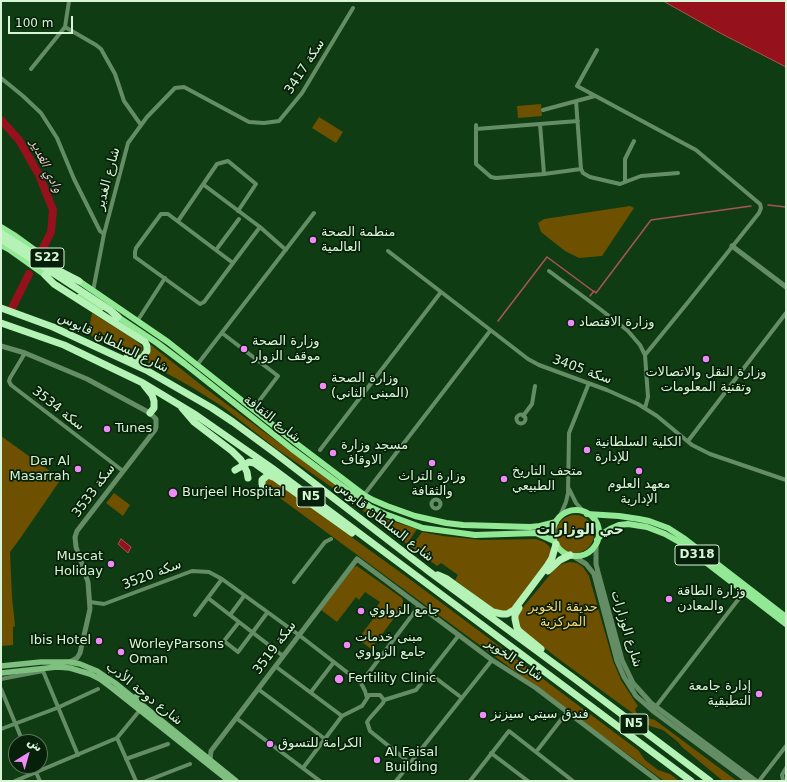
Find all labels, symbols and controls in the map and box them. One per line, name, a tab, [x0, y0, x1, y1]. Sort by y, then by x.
scale bar	[10, 8, 75, 34]
text: 100 m	[15, 16, 53, 30]
street label: سكة 3417	[282, 37, 328, 97]
water label: وادي الغدير	[26, 136, 66, 196]
street label: شارع الغدير	[92, 146, 124, 212]
place label: منطمة الصحة العالمية	[321, 225, 395, 256]
marker: منطمة الصحة العالمية	[308, 235, 318, 245]
road number: S22	[30, 248, 64, 268]
street label: شارع السلطان قابوس	[55, 309, 171, 377]
place label: وزارة الاقتصاد	[579, 315, 655, 331]
marker: وزارة الاقتصاد	[566, 318, 576, 328]
place label: وزارة الصحة موقف الزوار	[252, 334, 320, 365]
marker: وزارة الصحة موقف الزوار	[239, 344, 249, 354]
street label: سكة 3405	[550, 352, 614, 388]
marker: وزارة النقل والاتصالات وتقنية المعلومات	[701, 354, 711, 364]
place label: وزارة النقل والاتصالات وتقنية المعلومات	[645, 365, 767, 396]
place label: وزارة الصحة (المبنى الثاني)	[331, 371, 409, 402]
marker: وزارة الصحة (المبنى الثاني)	[318, 381, 328, 391]
street label: سكة 3534	[29, 384, 87, 434]
street label: شارع الثقافة	[240, 392, 304, 446]
place label: Tunes	[115, 421, 152, 437]
marker: Tunes	[102, 424, 112, 434]
place label: الكلية السلطانية للإدارة	[595, 435, 682, 466]
place label: مسجد وزارة الاوقاف	[341, 438, 408, 469]
marker: الكلية السلطانية للإدارة	[582, 445, 592, 455]
marker: مسجد وزارة الاوقاف	[328, 448, 338, 458]
place label: Dar Al Masarrah	[9, 454, 70, 485]
marker: وزارة التراث والثقافة	[427, 458, 437, 468]
street label: سكة 3533	[69, 461, 119, 521]
marker: Dar Al Masarrah	[73, 464, 83, 474]
place label: متحف التاريخ الطبيعي	[512, 464, 583, 495]
marker: معهد العلوم الإدارية	[634, 466, 644, 476]
place label: وزارة التراث والثقافة	[398, 469, 466, 500]
marker: متحف التاريخ الطبيعي	[499, 474, 509, 484]
place label: معهد العلوم الإدارية	[607, 477, 671, 508]
street label: شارع السلطان قابوس	[331, 479, 437, 565]
place label: Burjeel Hospital	[182, 485, 285, 501]
marker: Burjeel Hospital	[167, 487, 179, 499]
road number: N5	[297, 487, 325, 507]
district label: حي الوزارات	[536, 522, 624, 538]
road number: D318	[675, 545, 719, 565]
place label: Muscat Holiday	[54, 549, 103, 580]
street label: سكة 3520	[120, 557, 184, 593]
marker: Muscat Holiday	[106, 559, 116, 569]
place label: وزارة الطاقة والمعادن	[677, 584, 746, 615]
street label: شارع الوزارات	[607, 589, 645, 669]
marker: وزارة الطاقة والمعادن	[664, 594, 674, 604]
park label: حديقة الخوير المركزية	[528, 600, 598, 631]
place label: جامع الزواوي	[369, 603, 440, 619]
marker: جامع الزواوي	[356, 606, 366, 616]
street label: سكة 3519	[250, 618, 300, 678]
place label: مبنى خدمات جامع الزواوي	[355, 630, 426, 661]
place label: Ibis Hotel	[30, 633, 91, 649]
street label: شارع الخوير	[482, 635, 546, 685]
marker: Ibis Hotel	[94, 636, 104, 646]
place label: WorleyParsons Oman	[129, 637, 224, 668]
marker: مبنى خدمات جامع الزواوي	[342, 640, 352, 650]
marker: WorleyParsons Oman	[116, 647, 126, 657]
street label: شارع دوحة الأدب	[102, 659, 186, 729]
place label: Fertility Clinic	[348, 671, 436, 687]
marker: Fertility Clinic	[333, 673, 345, 685]
place label: إدارة جامعة التطبقية	[689, 679, 751, 710]
marker: إدارة جامعة التطبقية	[754, 689, 764, 699]
place label: فندق سيتي سيزنز	[491, 707, 589, 723]
marker: فندق سيتي سيزنز	[478, 710, 488, 720]
road number: N5	[620, 714, 648, 734]
north arrow	[8, 734, 48, 774]
text: ش	[25, 735, 45, 755]
place label: الكرامة للتسوق	[278, 736, 362, 752]
marker: الكرامة للتسوق	[265, 739, 275, 749]
place label: Al Faisal Building	[385, 745, 438, 776]
marker: Al Faisal Building	[372, 755, 382, 765]

